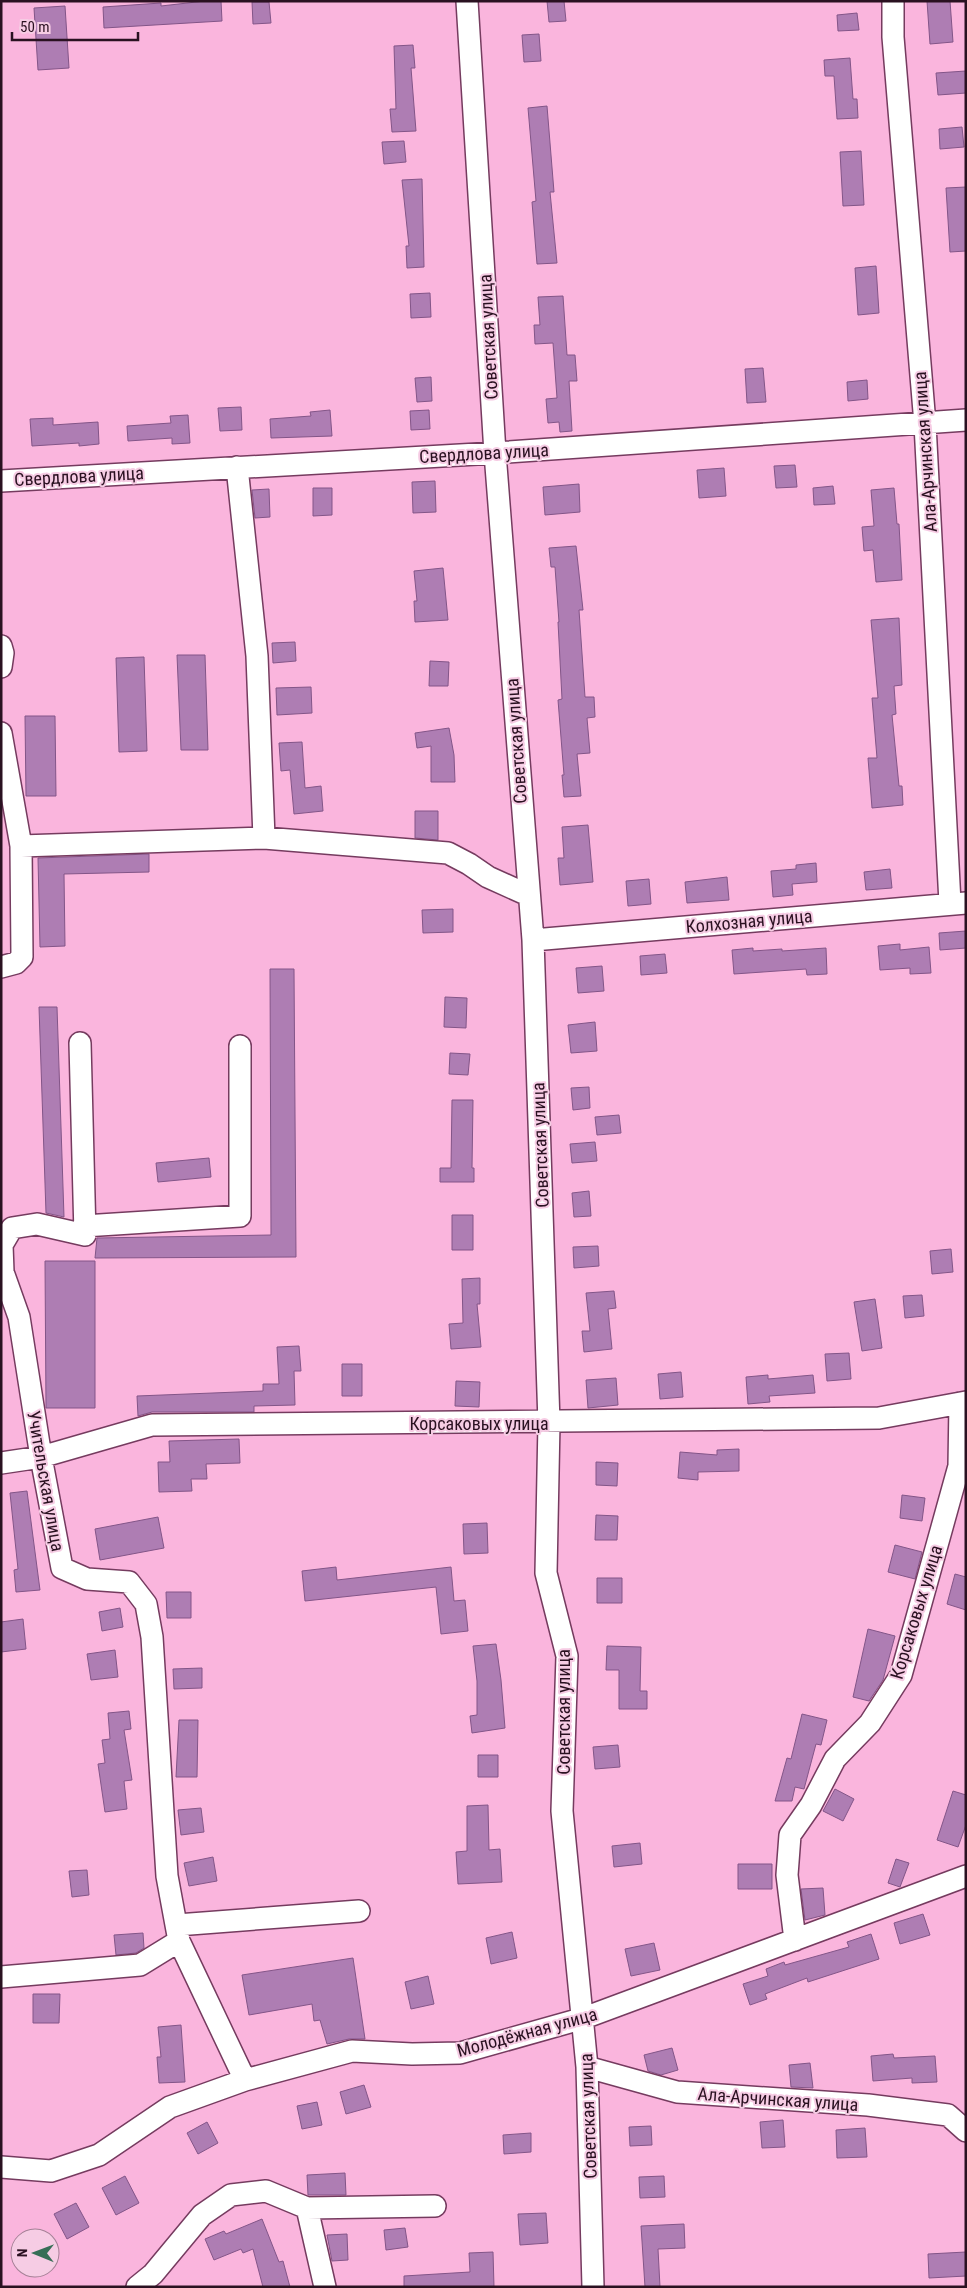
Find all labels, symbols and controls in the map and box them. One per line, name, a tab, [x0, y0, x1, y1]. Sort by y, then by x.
scale bar	[12, 10, 139, 42]
text: 50 m	[20, 18, 50, 36]
street label: Советская улица	[474, 274, 502, 400]
street label: Ала-Арчинская улица	[909, 371, 941, 533]
street label: Свердлова улица	[419, 439, 549, 467]
street label: Свердлова улица	[14, 462, 144, 490]
street label: Советская улица	[501, 678, 531, 804]
street label: Колхозная улица	[685, 905, 813, 937]
street label: Советская улица	[527, 1082, 553, 1208]
street label: Учительская улица	[23, 1409, 69, 1553]
street label: Корсаковых улица	[409, 1413, 549, 1434]
street label: Корсаковых улица	[886, 1542, 946, 1682]
street label: Советская улица	[553, 1649, 574, 1775]
street label: Молодёжная улица	[455, 2003, 599, 2061]
street label: Советская улица	[575, 2053, 601, 2179]
street label: Ала-Арчинская улица	[697, 2083, 859, 2115]
north arrow	[10, 2228, 60, 2278]
text: N	[14, 2248, 30, 2257]

